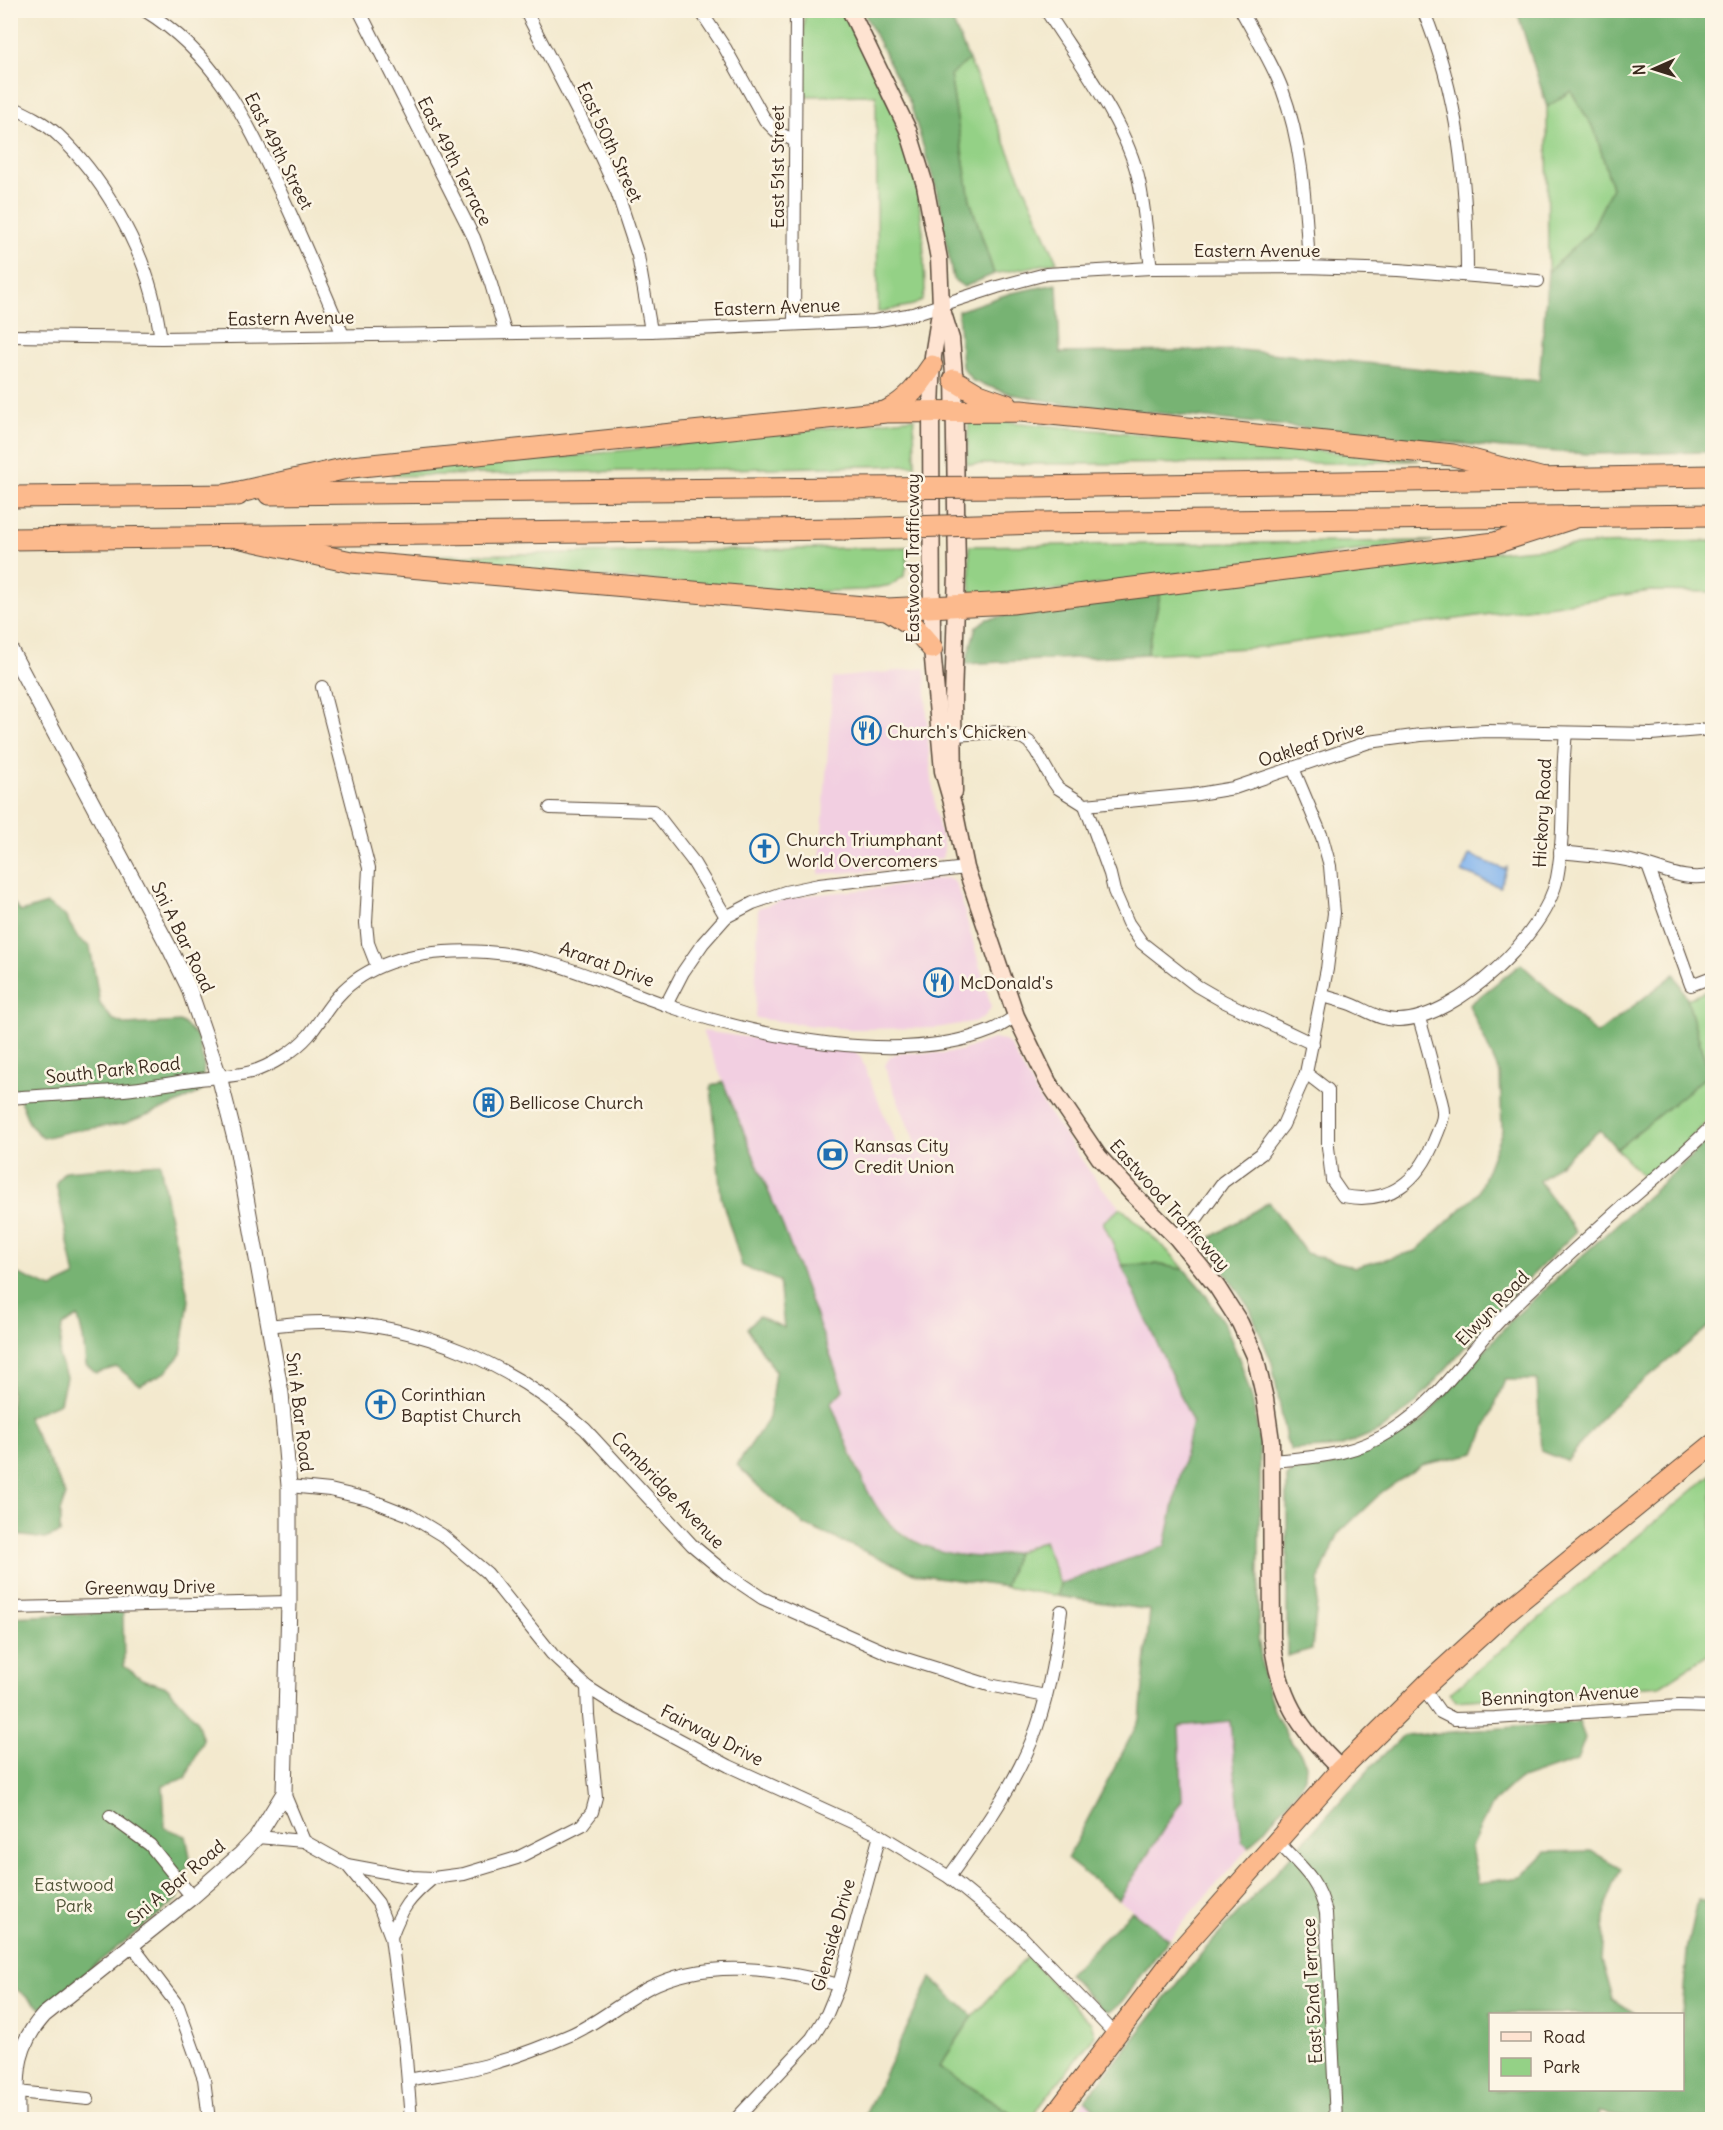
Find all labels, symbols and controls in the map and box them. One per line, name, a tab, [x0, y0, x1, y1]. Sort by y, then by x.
north arrow	[1624, 39, 1684, 99]
text: N	[1629, 64, 1649, 76]
street label: East 50th Street	[572, 78, 648, 206]
street label: East 49th Street	[240, 88, 318, 214]
street label: East 49th Terrace	[413, 93, 497, 229]
street label: East 51st Street	[766, 105, 789, 229]
street label: Eastern Avenue	[1194, 239, 1320, 262]
street label: Eastern Avenue	[713, 293, 841, 321]
street label: Eastern Avenue	[227, 305, 355, 331]
street label: Eastwood Trafficway	[901, 473, 924, 643]
restaurant icon: Church's Chicken	[850, 715, 882, 747]
street label: Oakleaf Drive	[1255, 716, 1367, 772]
place label: Church's Chicken	[887, 720, 1027, 743]
street label: Hickory Road	[1528, 757, 1556, 868]
place label: Church Triumphant World Overcomers	[786, 828, 943, 872]
church icon: Church Triumphant World Overcomers	[749, 833, 781, 865]
street label: Sni A Bar Road	[146, 878, 220, 997]
street label: Ararat Drive	[556, 936, 658, 992]
restaurant icon: McDonald's	[923, 966, 955, 998]
place label: McDonald's	[960, 971, 1053, 994]
street label: South Park Road	[45, 1051, 182, 1088]
building icon: Bellicose Church	[472, 1086, 504, 1118]
place label: Bellicose Church	[509, 1091, 643, 1114]
place label: Kansas City Credit Union	[854, 1134, 954, 1178]
street label: Eastwood Trafficway	[1105, 1134, 1235, 1276]
bank icon: Kansas City Credit Union	[817, 1139, 849, 1171]
street label: Elwyn Road	[1450, 1265, 1534, 1350]
street label: Sni A Bar Road	[281, 1351, 319, 1474]
place label: Corinthian Baptist Church	[401, 1383, 521, 1427]
church icon: Corinthian Baptist Church	[364, 1388, 396, 1420]
street label: Cambridge Avenue	[606, 1427, 730, 1553]
street label: Greenway Drive	[84, 1574, 216, 1600]
street label: Bennington Avenue	[1480, 1679, 1640, 1711]
street label: Fairway Drive	[657, 1699, 767, 1771]
street label: Sni A Bar Road	[122, 1834, 230, 1930]
park label: Eastwood Park	[34, 1873, 114, 1917]
street label: Glenside Drive	[806, 1876, 860, 1994]
street label: East 52nd Terrace	[1297, 1918, 1327, 2064]
legend	[1489, 2013, 1684, 2091]
text: Road	[1543, 2025, 1586, 2048]
text: Park	[1543, 2055, 1580, 2078]

